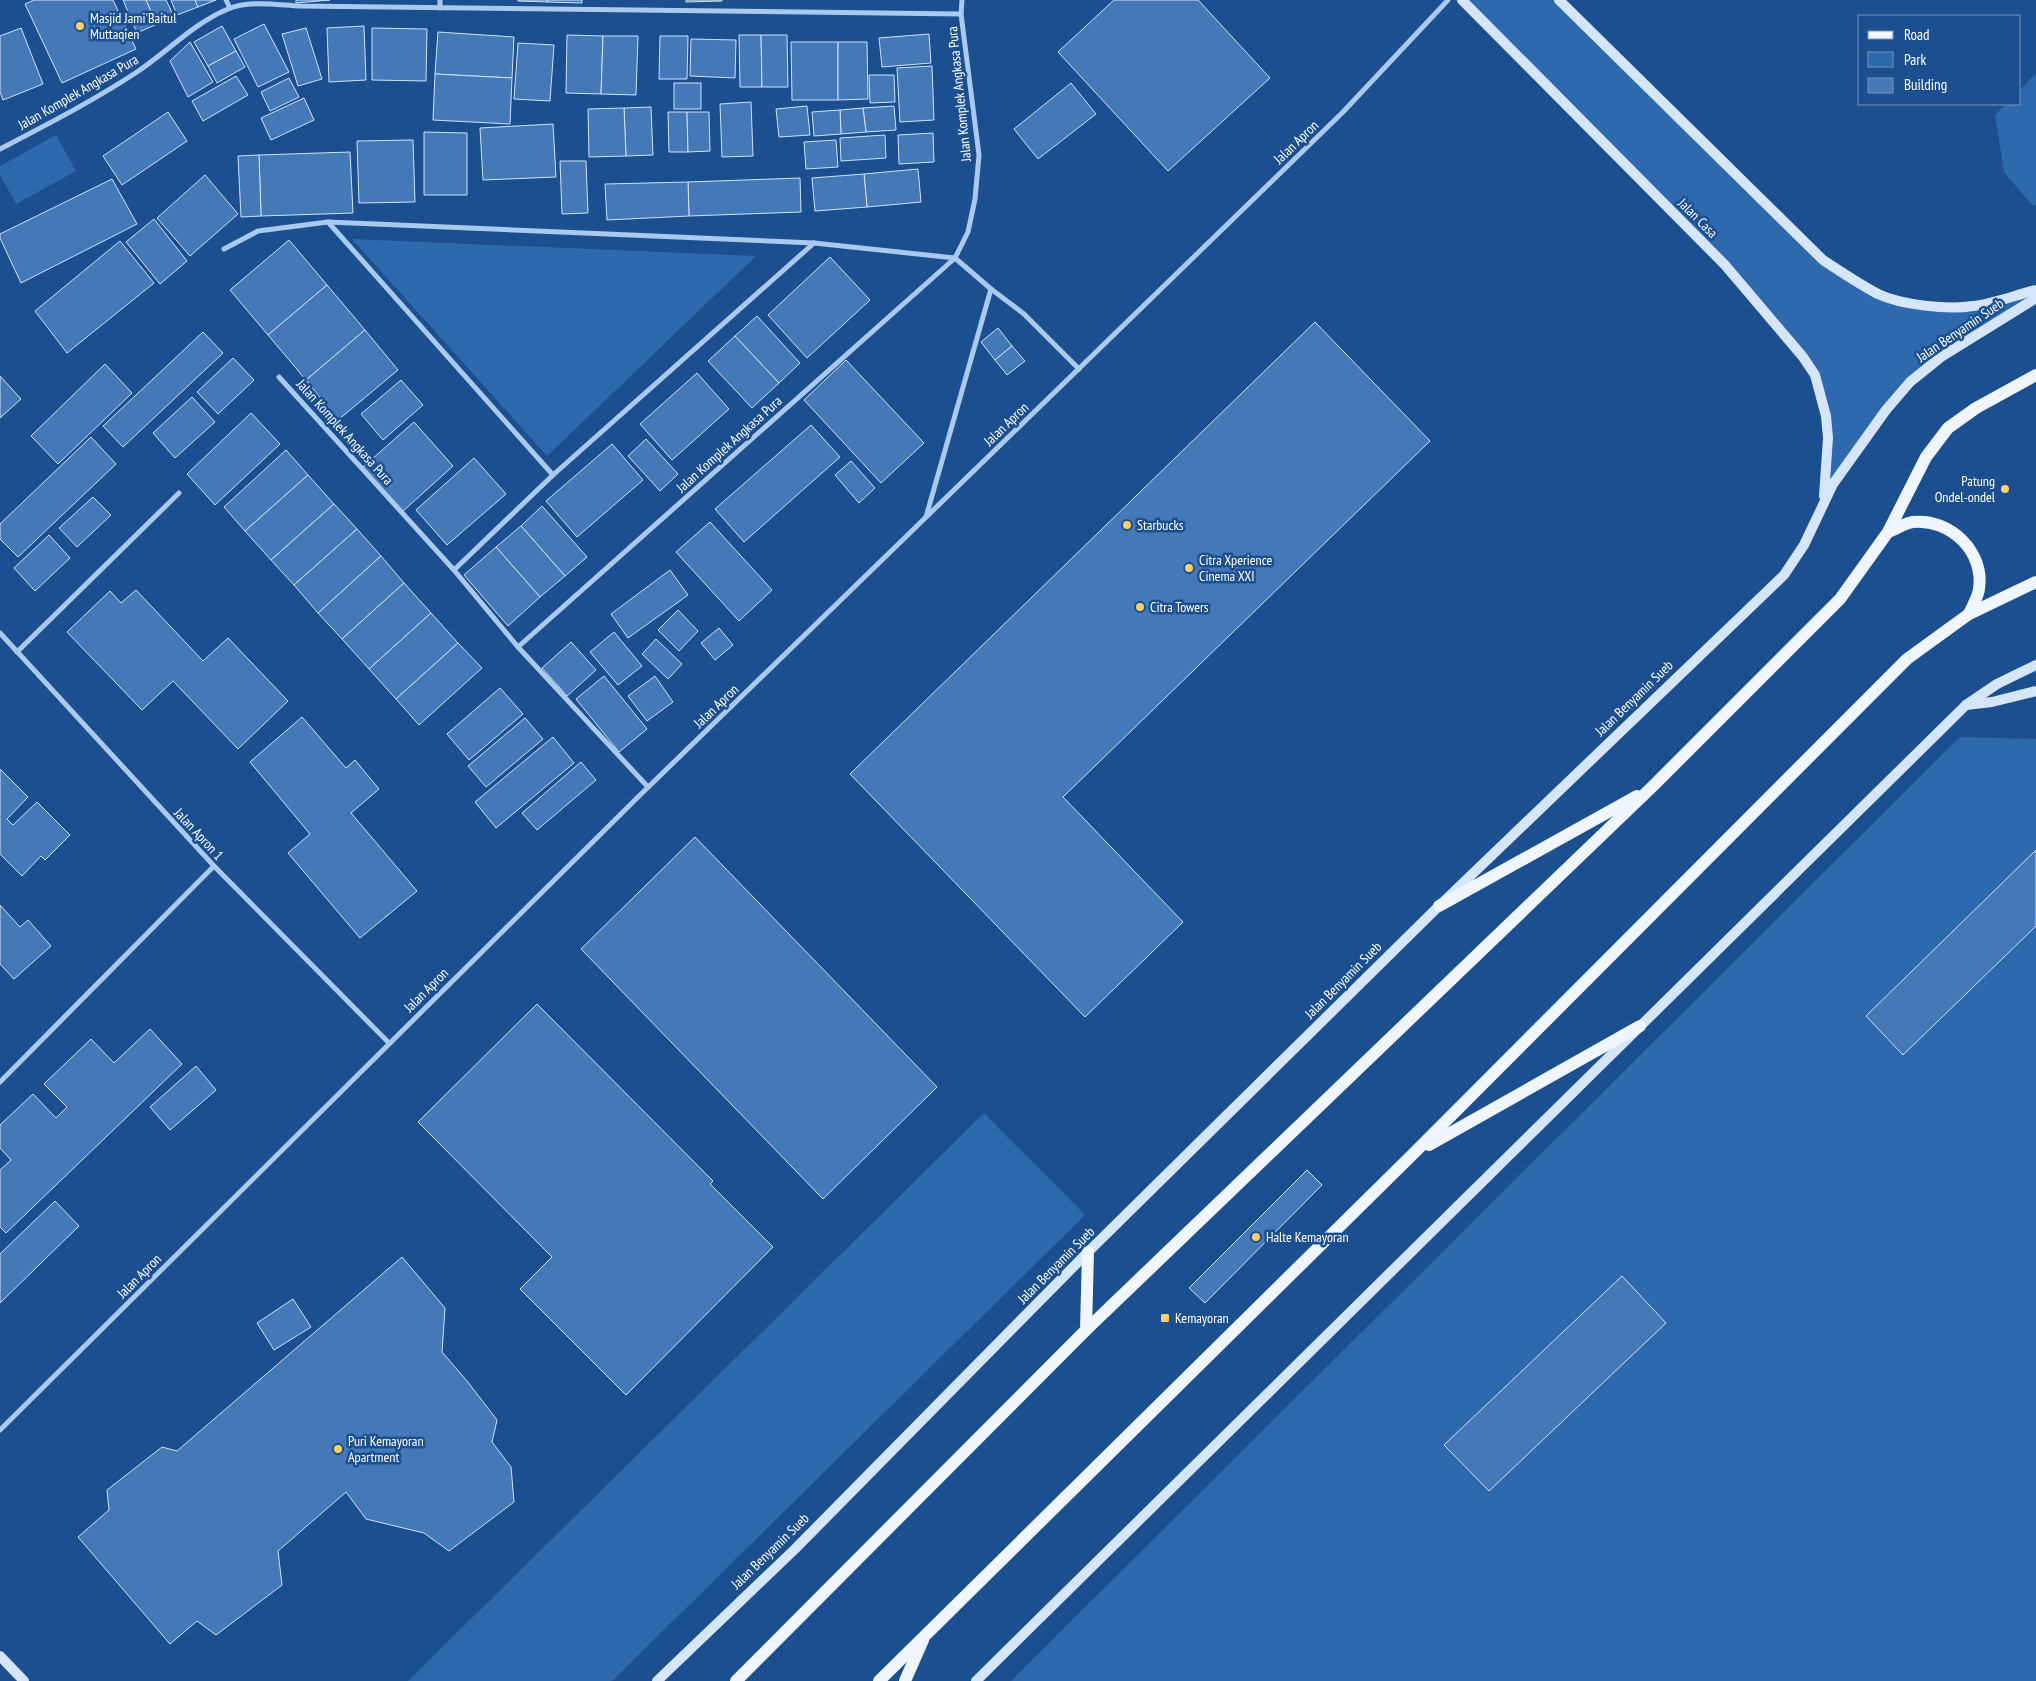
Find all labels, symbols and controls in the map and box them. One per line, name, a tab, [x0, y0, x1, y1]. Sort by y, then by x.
place label: Masjid Jami'Baitul Muttaqien	[90, 9, 177, 43]
legend	[1858, 15, 2021, 105]
marker: Masjid Jami'Baitul Muttaqien	[74, 20, 86, 32]
street label: Jalan Komplek Angkasa Pura	[943, 25, 975, 164]
text: Road	[1904, 25, 1930, 44]
street label: Jalan Komplek Angkasa Pura	[14, 50, 141, 134]
text: Park	[1904, 50, 1926, 69]
text: Building	[1904, 75, 1947, 94]
street label: Jalan Apron	[1269, 116, 1322, 168]
street label: Jalan Casa	[1674, 194, 1722, 242]
street label: Jalan Benyamin Sueb	[1912, 294, 2007, 366]
street label: Jalan Komplek Angkasa Pura	[292, 375, 397, 489]
street label: Jalan Komplek Angkasa Pura	[672, 392, 786, 497]
street label: Jalan Apron	[979, 398, 1032, 450]
place label: Patung Ondel-ondel	[1935, 472, 1996, 506]
marker: Patung Ondel-ondel	[1999, 483, 2011, 495]
place label: Starbucks	[1137, 516, 1184, 534]
marker: Starbucks	[1121, 519, 1133, 531]
place label: Citra Xperience Cinema XXI	[1199, 551, 1272, 585]
marker: Citra Xperience Cinema XXI	[1183, 562, 1195, 574]
place label: Citra Towers	[1150, 598, 1209, 616]
marker: Citra Towers	[1134, 601, 1146, 613]
street label: Jalan Benyamin Sueb	[1591, 656, 1677, 740]
street label: Jalan Apron	[689, 680, 742, 732]
street label: Jalan Apron 1	[170, 804, 228, 864]
street label: Jalan Benyamin Sueb	[1300, 938, 1385, 1023]
street label: Jalan Apron	[399, 964, 452, 1017]
street label: Jalan Benyamin Sueb	[1013, 1223, 1098, 1308]
place label: Halte Kemayoran	[1266, 1228, 1349, 1246]
marker: Halte Kemayoran	[1250, 1231, 1262, 1243]
street label: Jalan Apron	[112, 1250, 165, 1303]
place label: Kemayoran	[1175, 1309, 1229, 1327]
marker: Kemayoran	[1159, 1312, 1171, 1324]
place label: Puri Kemayoran Apartment	[348, 1432, 424, 1466]
marker: Puri Kemayoran Apartment	[332, 1443, 344, 1455]
street label: Jalan Benyamin Sueb	[727, 1509, 813, 1593]

